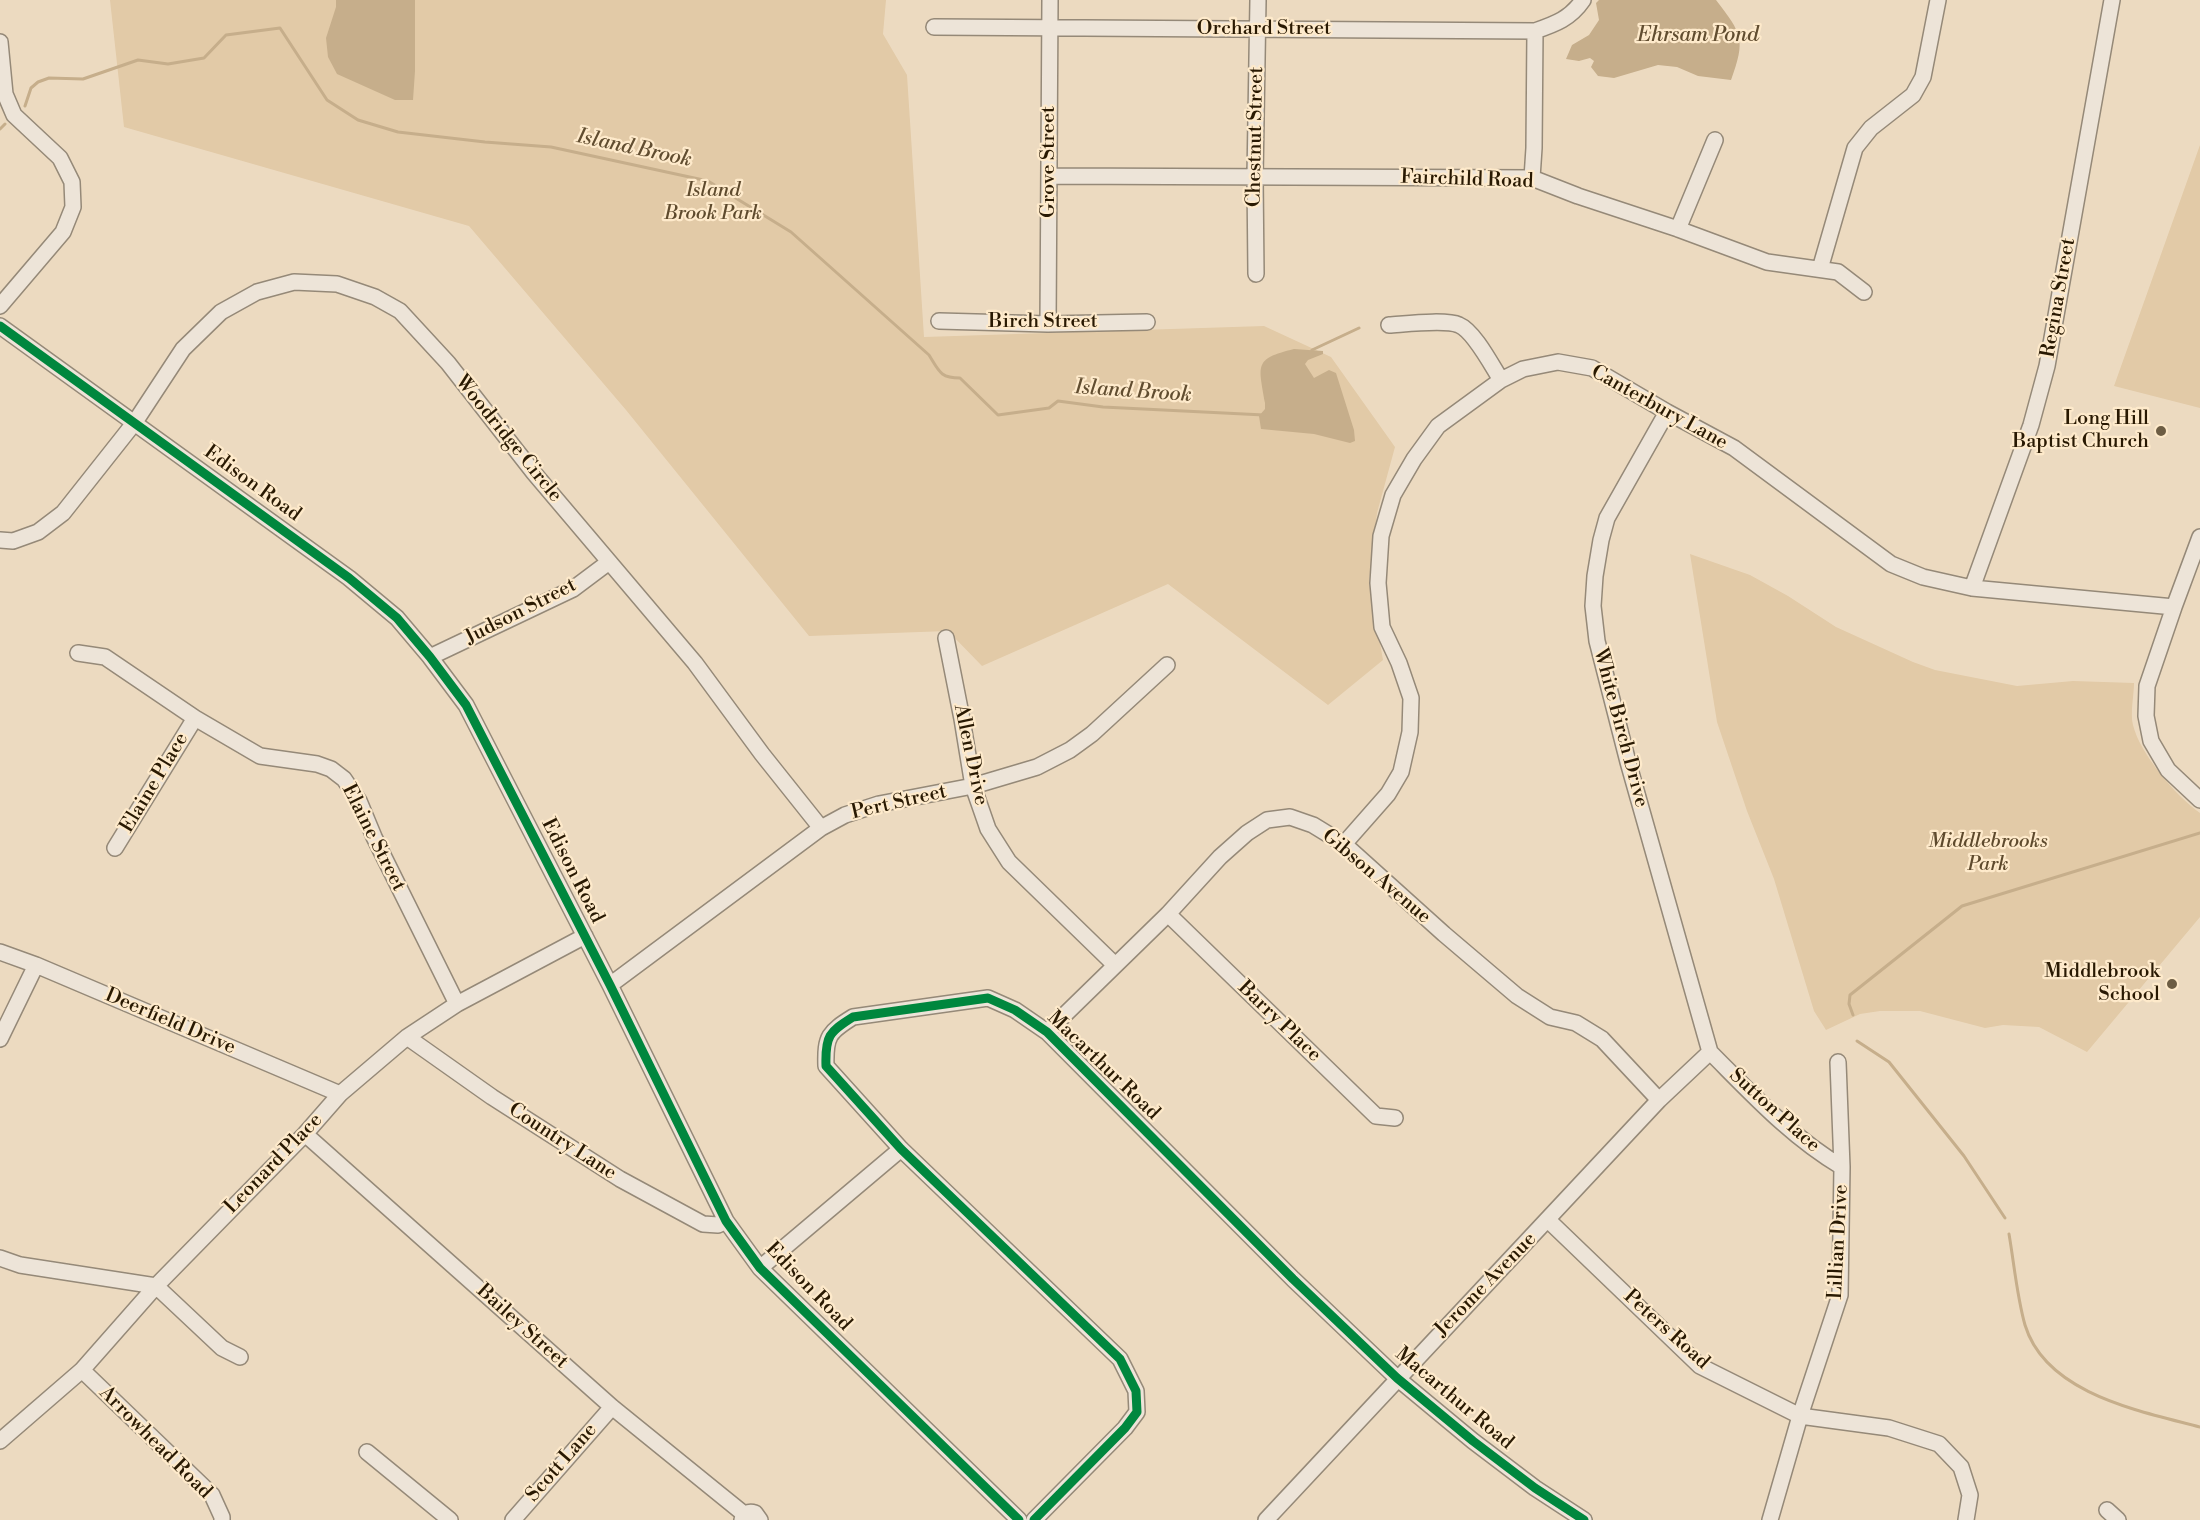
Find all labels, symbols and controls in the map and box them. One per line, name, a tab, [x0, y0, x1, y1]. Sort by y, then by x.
street label: Orchard Street	[1197, 17, 1331, 41]
water label: Ehrsam Pond	[1637, 23, 1759, 49]
street label: Chestnut Street	[1243, 67, 1269, 207]
street label: Grove Street	[1037, 106, 1061, 218]
water label: Island Brook	[574, 124, 694, 174]
street label: Fairchild Road	[1400, 166, 1534, 194]
park label: Island Brook Park	[664, 179, 762, 226]
street label: Regina Street	[2037, 236, 2081, 360]
street label: Birch Street	[988, 310, 1098, 334]
street label: Canterbury Lane	[1586, 360, 1732, 456]
street label: Woodridge Circle	[449, 371, 567, 507]
water label: Island Brook	[1074, 375, 1192, 409]
place label: Long Hill Baptist Church	[2012, 407, 2149, 454]
marker: Long Hill Baptist Church	[2154, 424, 2168, 438]
street label: Edison Road	[199, 441, 305, 527]
street label: Judson Street	[461, 574, 581, 650]
street label: White Birch Drive	[1587, 646, 1653, 810]
street label: Allen Drive	[948, 702, 992, 808]
street label: Elaine Place	[116, 729, 194, 837]
street label: Elaine Street	[336, 780, 410, 896]
street label: Pert Street	[849, 780, 949, 826]
street label: Edison Road	[535, 815, 609, 927]
street label: Gibson Avenue	[1317, 825, 1435, 929]
park label: Middlebrooks Park	[1928, 830, 2048, 877]
place label: Middlebrook School	[2044, 960, 2160, 1007]
street label: Barry Place	[1232, 976, 1326, 1068]
marker: Middlebrook School	[2165, 977, 2179, 991]
street label: Deerfield Drive	[101, 984, 239, 1060]
street label: Macarthur Road	[1042, 1006, 1164, 1126]
street label: Sutton Place	[1724, 1064, 1824, 1158]
street label: Country Lane	[503, 1098, 621, 1186]
street label: Leonard Place	[220, 1109, 328, 1219]
street label: Lillian Drive	[1824, 1184, 1854, 1300]
street label: Jerome Avenue	[1430, 1228, 1542, 1342]
street label: Edison Road	[760, 1238, 856, 1336]
street label: Bailey Street	[471, 1280, 573, 1374]
street label: Peters Road	[1618, 1285, 1714, 1375]
street label: Macarthur Road	[1390, 1343, 1518, 1455]
street label: Arrowhead Road	[94, 1382, 216, 1504]
street label: Scott Lane	[521, 1419, 603, 1507]

